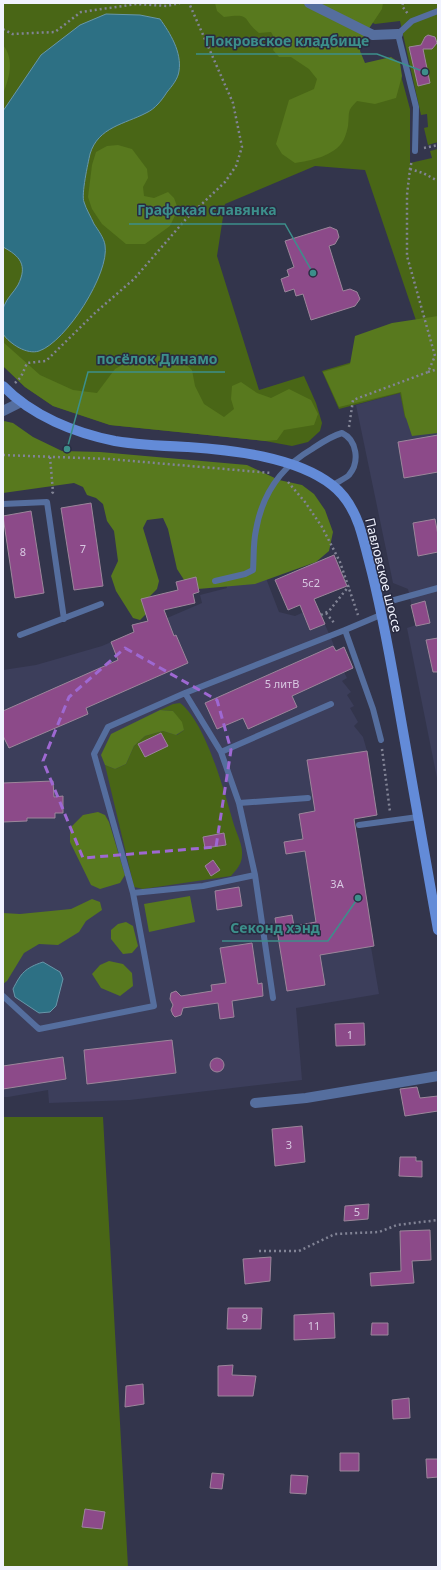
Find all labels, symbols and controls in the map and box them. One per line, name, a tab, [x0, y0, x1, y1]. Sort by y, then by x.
callout: Покровское кладбище	[196, 28, 377, 54]
text: Покровское кладбище	[205, 31, 369, 50]
callout: Графская славянка	[129, 198, 285, 224]
text: Графская славянка	[137, 200, 277, 219]
callout: посёлок Динамо	[88, 346, 225, 372]
text: посёлок Динамо	[96, 349, 218, 368]
street label: Павловское шоссе	[361, 516, 407, 634]
house number: 7	[80, 541, 86, 556]
house number: 8	[20, 544, 26, 559]
house number: 5с2	[302, 575, 320, 590]
house number: 5 литВ	[265, 676, 299, 691]
house number: 3А	[330, 876, 345, 891]
callout: Секонд хэнд	[222, 915, 328, 941]
text: Секонд хэнд	[230, 918, 320, 937]
house number: 1	[347, 1027, 353, 1042]
house number: 3	[286, 1137, 292, 1152]
house number: 5	[354, 1204, 360, 1219]
house number: 9	[242, 1310, 248, 1325]
house number: 11	[308, 1318, 320, 1333]

